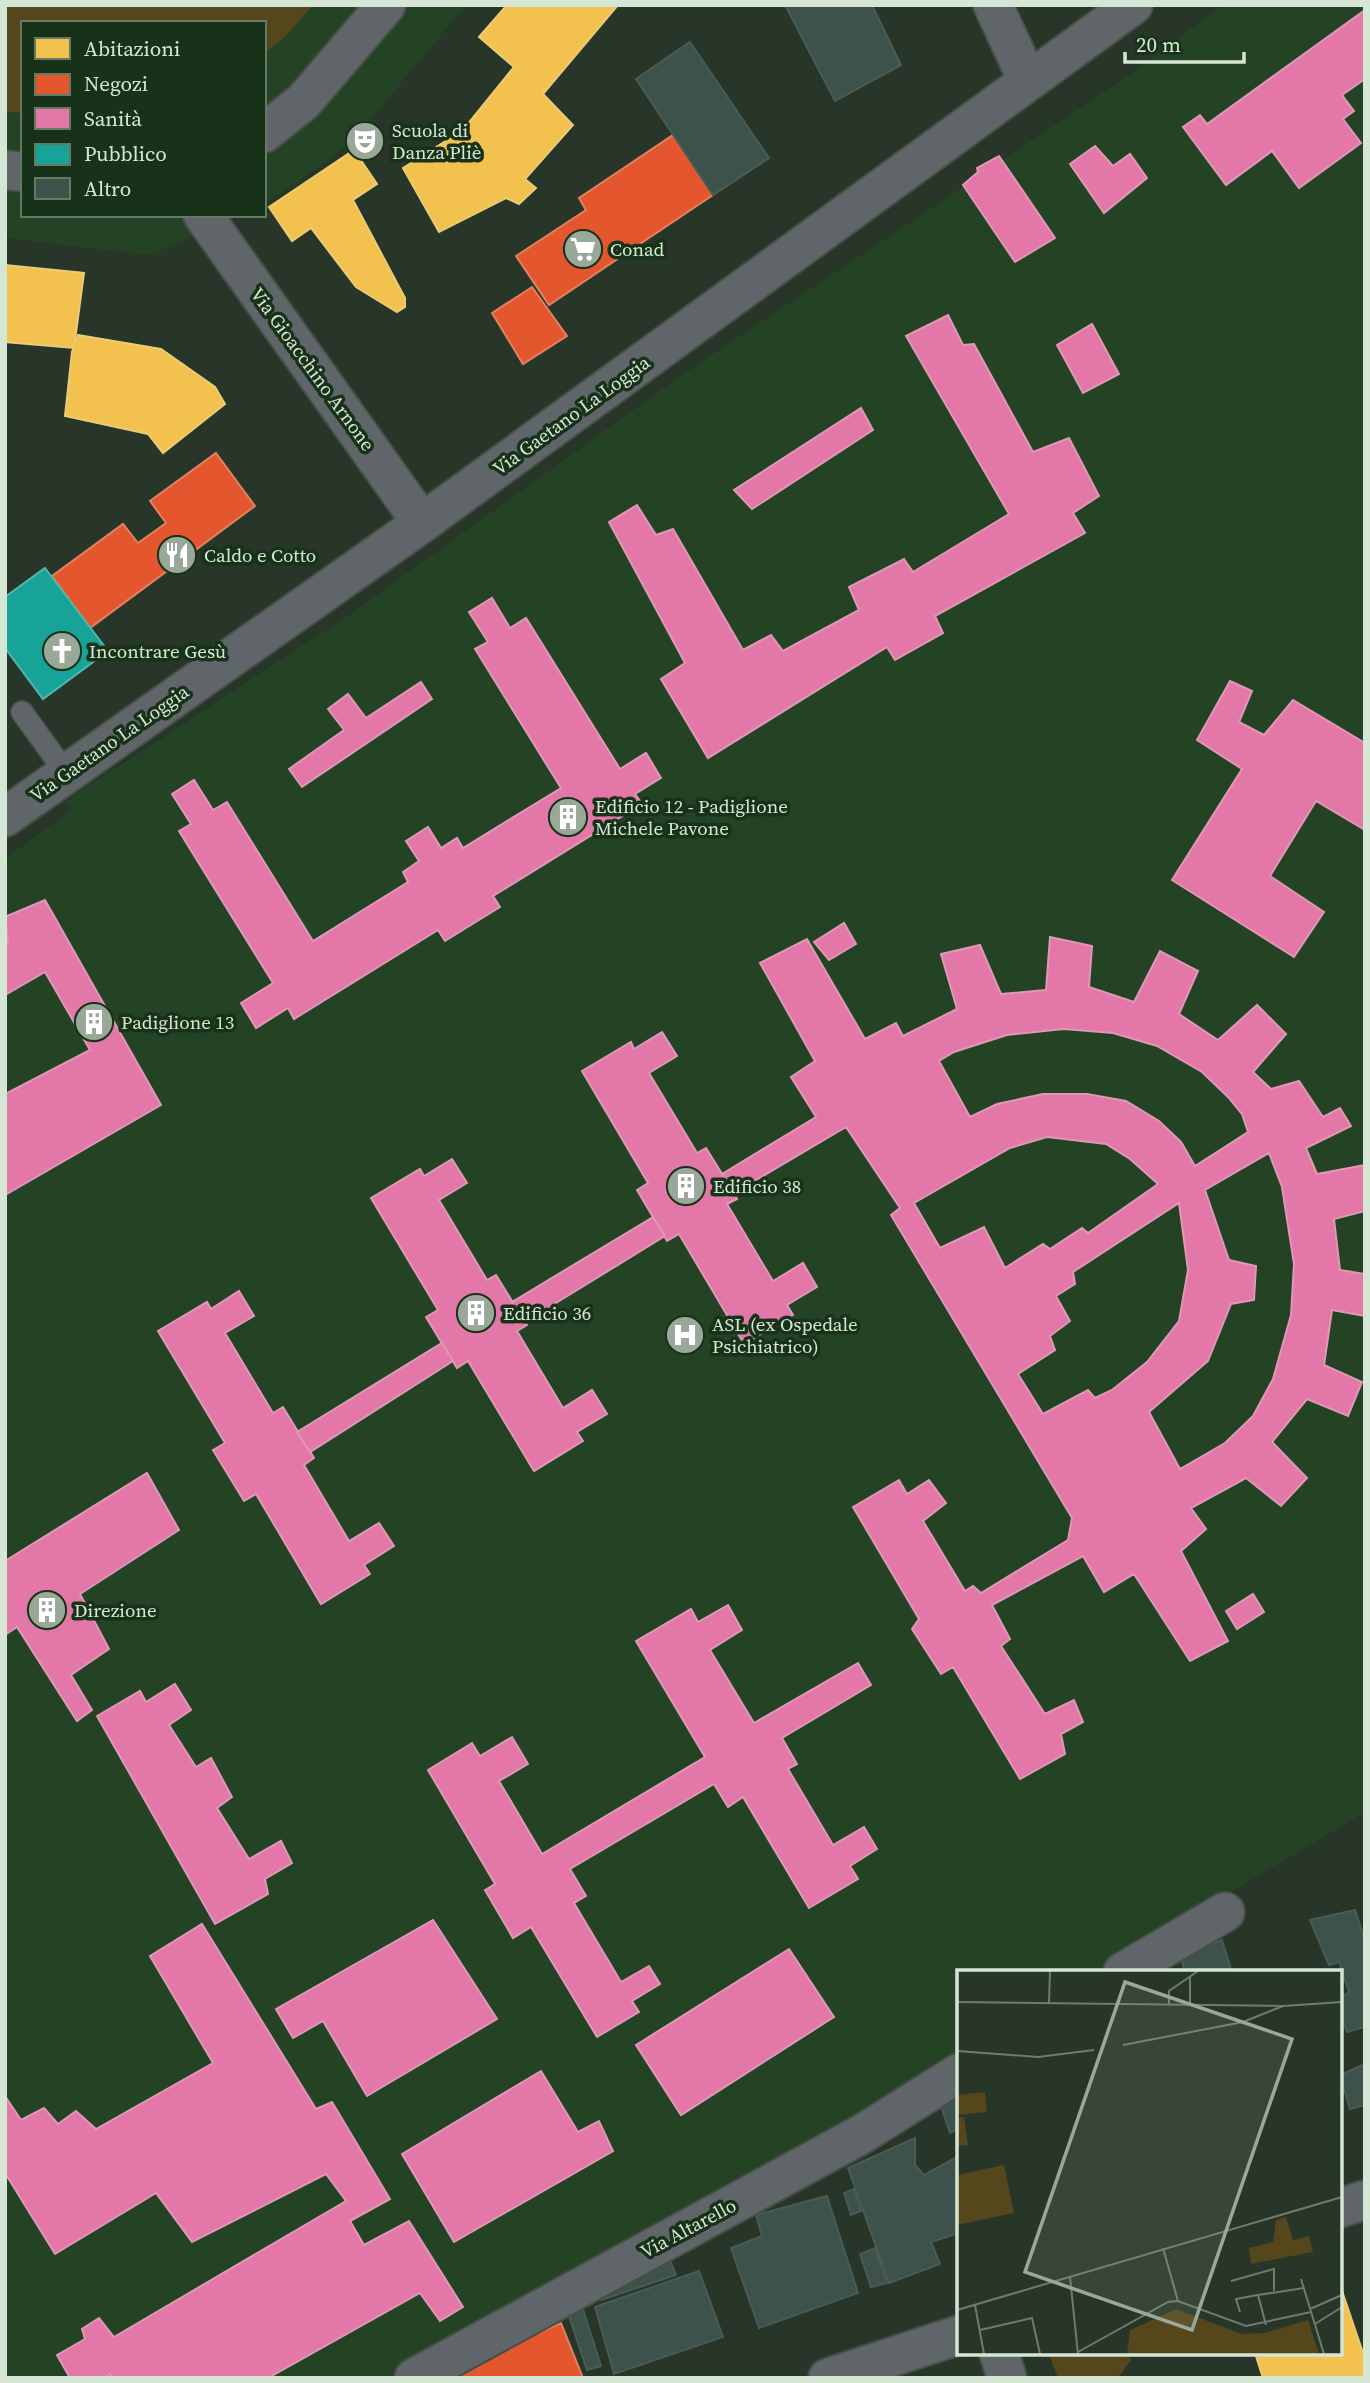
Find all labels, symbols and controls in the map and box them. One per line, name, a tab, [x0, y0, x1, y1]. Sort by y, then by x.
legend	[21, 21, 266, 217]
scale bar	[1125, 21, 1244, 65]
text: 20 m	[1136, 30, 1181, 59]
text: Abitazioni	[84, 34, 180, 63]
text: Negozi	[84, 69, 148, 98]
text: Sanità	[84, 104, 142, 133]
place label: Scuola di Danza Pliè	[392, 117, 482, 165]
theatre icon: Scuola di Danza Pliè	[344, 120, 386, 162]
text: Pubblico	[84, 139, 167, 168]
text: Altro	[84, 174, 131, 203]
supermarket icon: Conad	[562, 228, 604, 270]
place label: Conad	[610, 236, 665, 262]
street label: Via Gioacchino Arnone	[245, 282, 381, 456]
street label: Via Gaetano La Loggia	[487, 349, 655, 481]
restaurant icon: Caldo e Cotto	[156, 534, 198, 576]
place label: Caldo e Cotto	[204, 542, 316, 568]
church icon: Incontrare Gesù	[41, 630, 83, 672]
place label: Incontrare Gesù	[89, 638, 226, 664]
street label: Via Gaetano La Loggia	[24, 678, 194, 808]
place label: Edificio 12 - Padiglione Michele Pavone	[595, 793, 788, 841]
building icon: Edificio 12 - Padiglione Michele Pavone	[547, 796, 589, 838]
building icon: Padiglione 13	[73, 1001, 115, 1043]
place label: Padiglione 13	[121, 1009, 234, 1035]
building icon: Edificio 38	[665, 1165, 707, 1207]
place label: Edificio 38	[713, 1173, 801, 1199]
building icon: Edificio 36	[455, 1292, 497, 1334]
place label: Edificio 36	[503, 1300, 591, 1326]
place label: ASL (ex Ospedale Psichiatrico)	[712, 1311, 858, 1359]
hospital icon: ASL (ex Ospedale Psichiatrico)	[664, 1314, 706, 1356]
building icon: Direzione	[26, 1589, 68, 1631]
place label: Direzione	[74, 1597, 157, 1623]
inset map	[957, 1970, 1342, 2355]
street label: Via Altarello	[635, 2192, 741, 2264]

